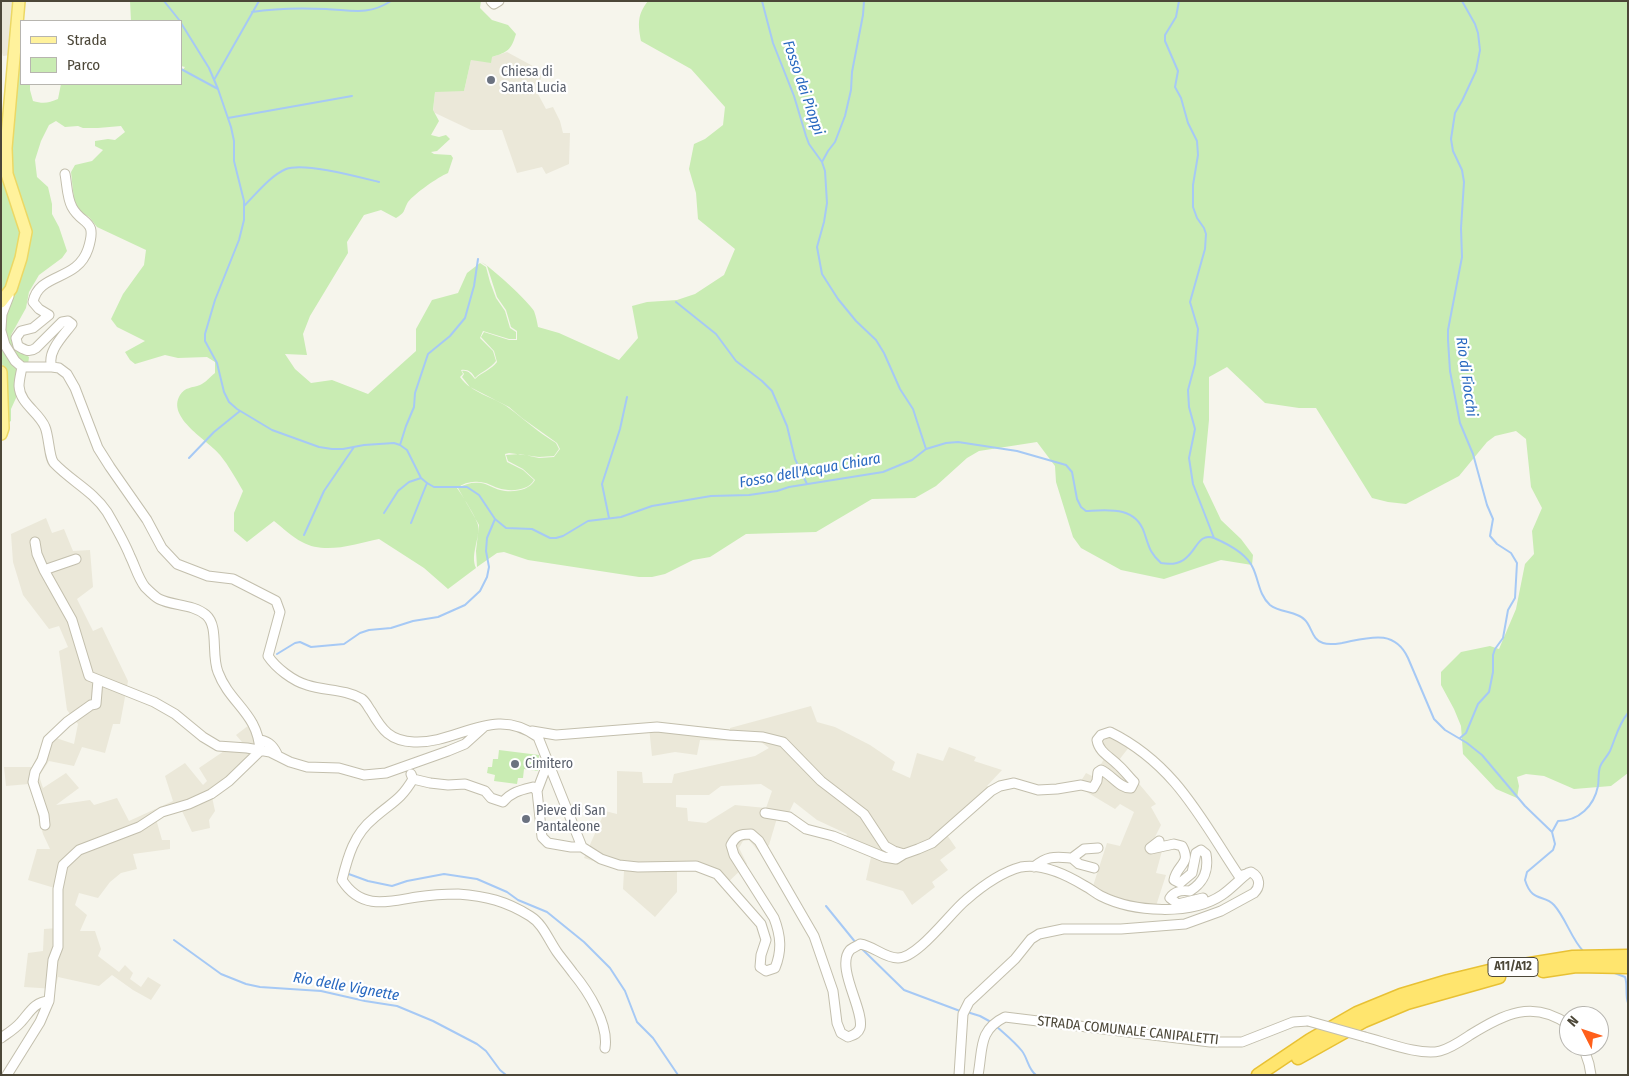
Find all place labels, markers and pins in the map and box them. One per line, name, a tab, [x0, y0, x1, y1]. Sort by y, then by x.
place label: Chiesa di Santa Lucia	[501, 64, 567, 96]
marker: Chiesa di Santa Lucia	[485, 74, 497, 86]
place label: Cimitero	[525, 756, 573, 772]
marker: Cimitero	[509, 758, 521, 770]
place label: Pieve di San Pantaleone	[536, 803, 606, 836]
marker: Pieve di San Pantaleone	[520, 813, 532, 825]

